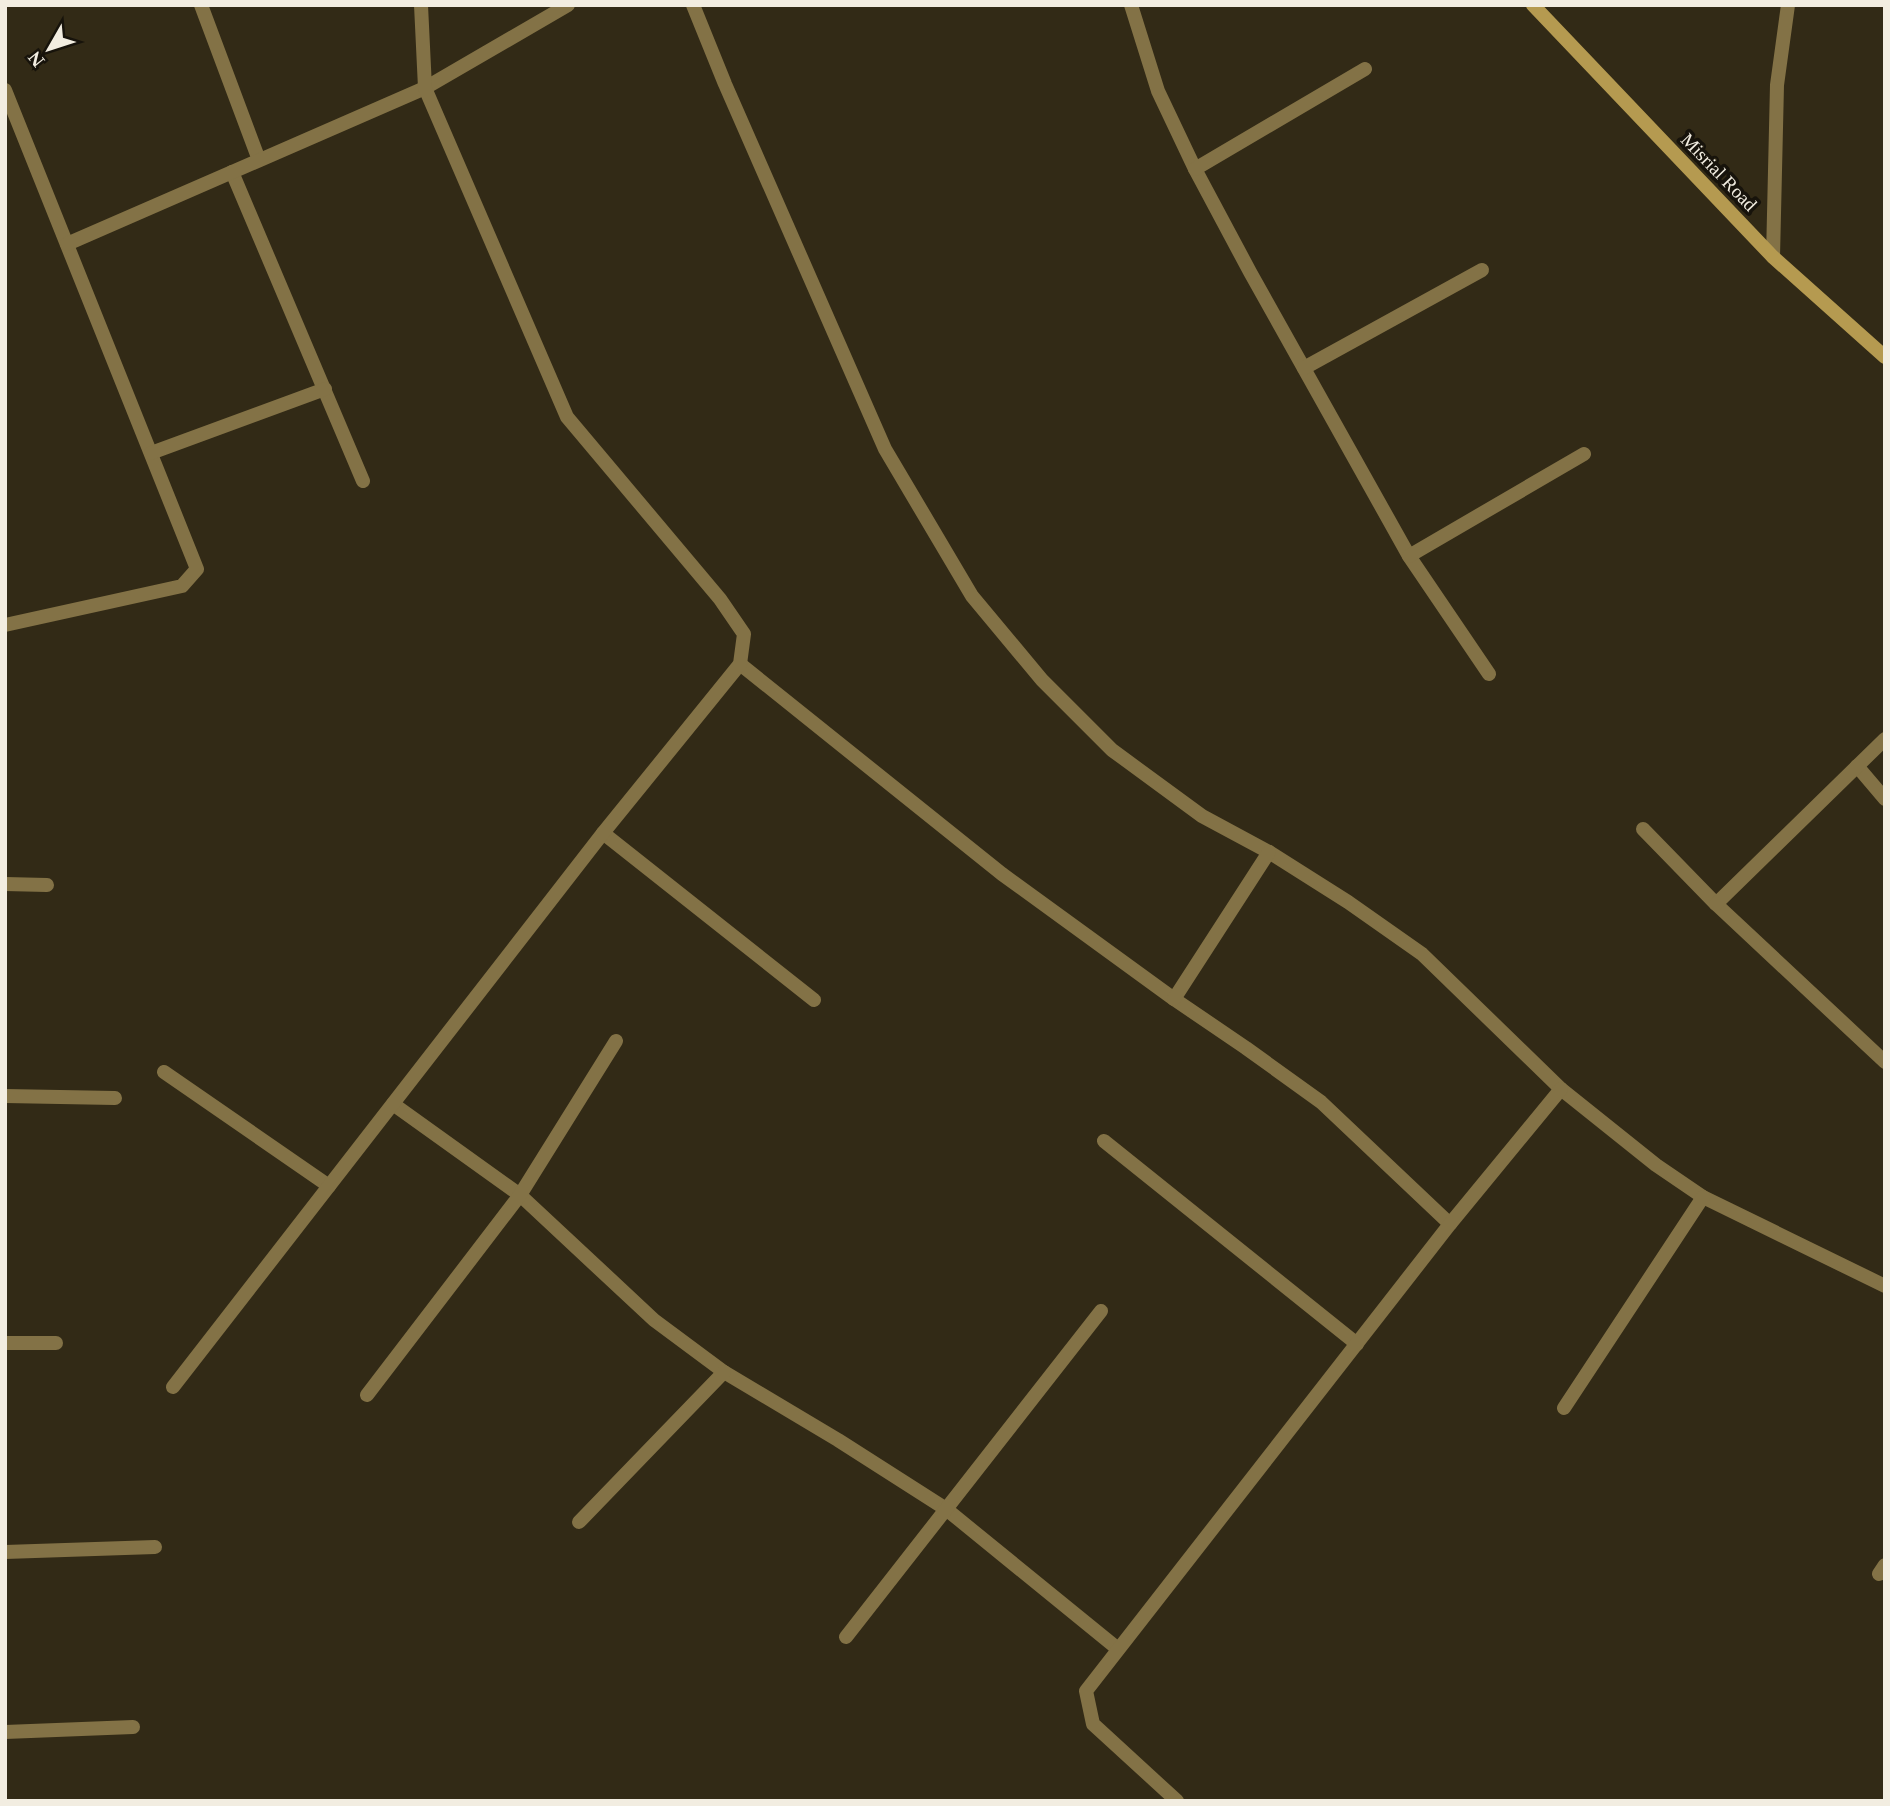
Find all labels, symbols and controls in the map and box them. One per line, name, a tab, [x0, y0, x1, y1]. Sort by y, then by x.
north arrow	[14, 14, 84, 84]
text: N	[24, 47, 49, 71]
street label: Misrial Road	[1677, 129, 1762, 216]

